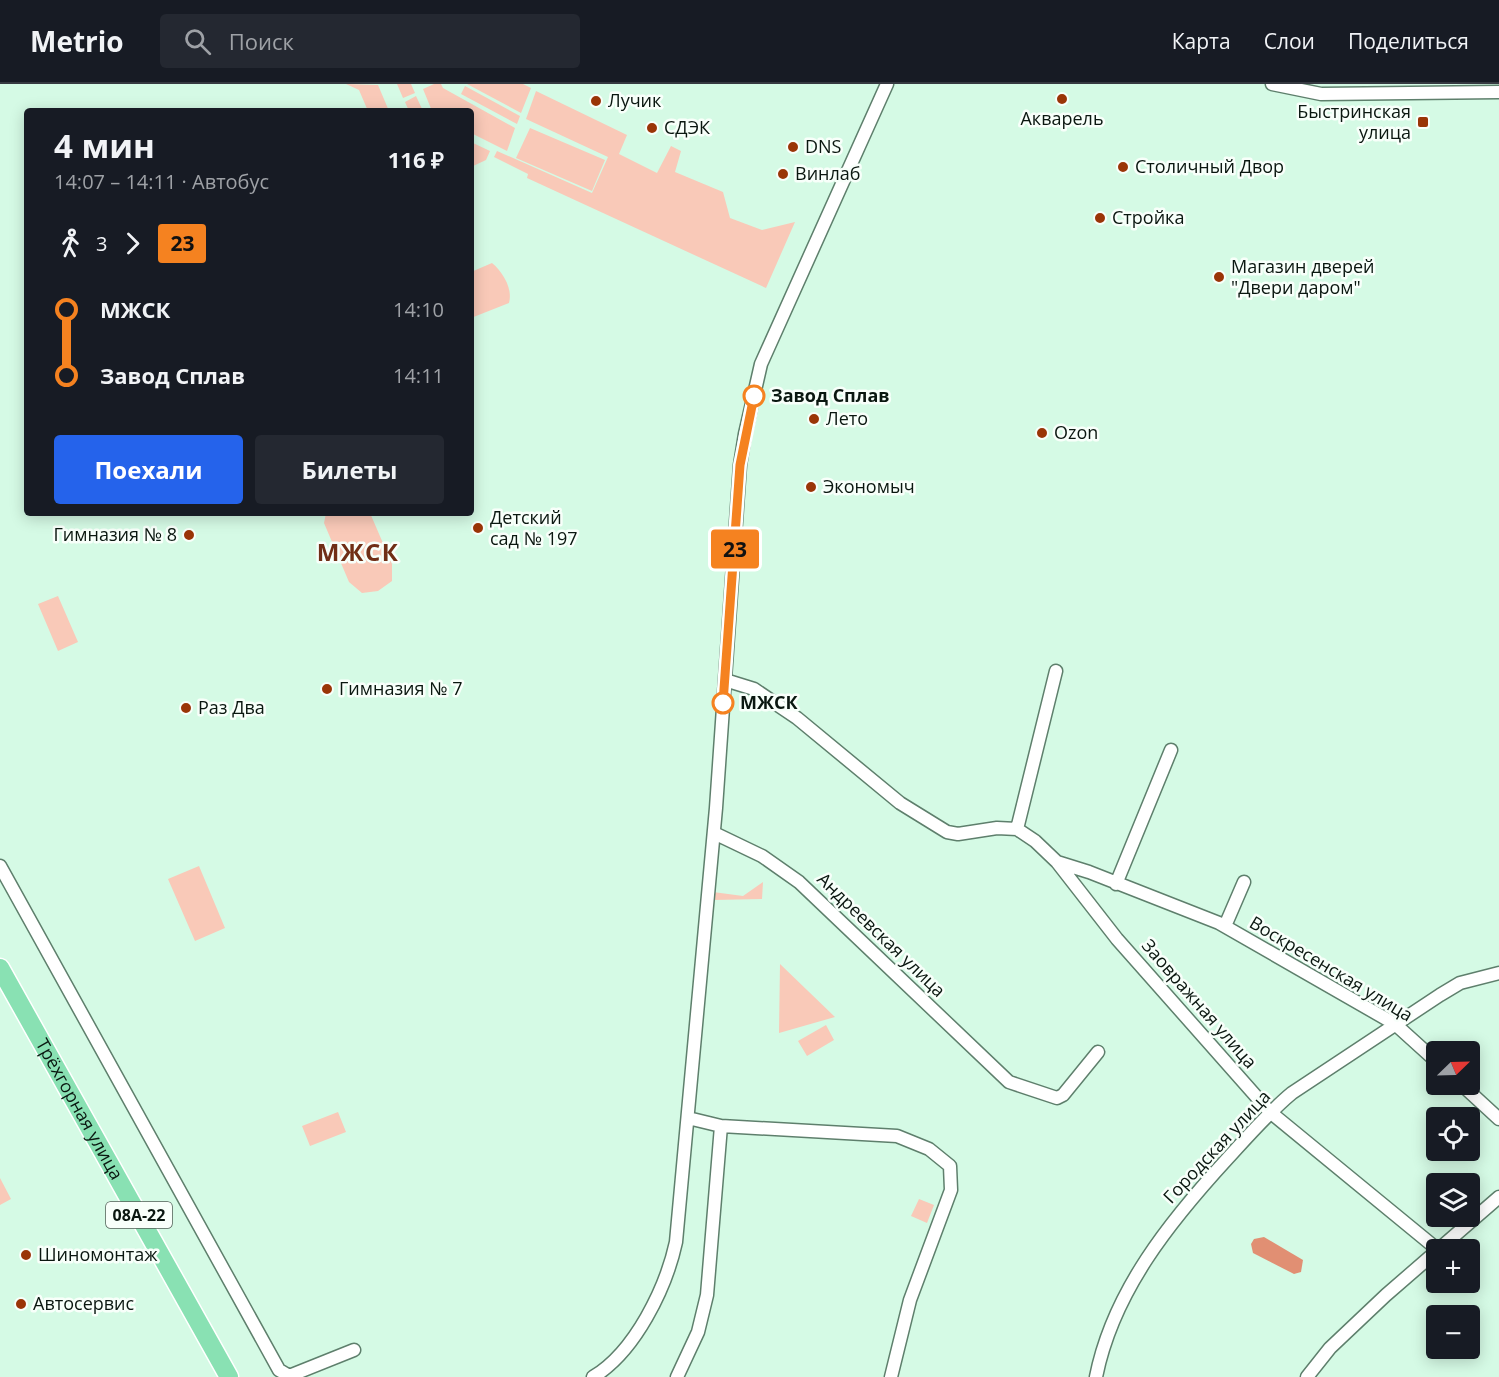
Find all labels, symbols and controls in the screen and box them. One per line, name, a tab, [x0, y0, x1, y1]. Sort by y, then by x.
search box	[160, 14, 580, 68]
text: Metrio	[30, 22, 124, 60]
icon: search	[181, 25, 214, 58]
text: Поиск	[229, 26, 294, 56]
text: Карта	[1172, 27, 1231, 55]
text: Слои	[1264, 27, 1315, 55]
text: Поделиться	[1348, 27, 1469, 55]
place label: Лучик	[608, 88, 662, 112]
marker: Акварель	[1055, 92, 1069, 106]
marker: Лучик	[589, 94, 603, 108]
place label: Быстринская улица	[1297, 99, 1411, 144]
place label: Акварель	[1020, 106, 1104, 130]
place label: СДЭК	[664, 115, 710, 139]
marker: Быстринская улица	[1416, 115, 1430, 129]
marker: СДЭК	[645, 121, 659, 135]
text: 4 мин	[54, 123, 155, 168]
place label: DNS	[805, 134, 842, 158]
marker: DNS	[786, 140, 800, 154]
text: 116 ₽	[388, 144, 444, 174]
place label: Столичный Двор	[1135, 154, 1284, 178]
marker: Столичный Двор	[1116, 160, 1130, 174]
place label: Винлаб	[795, 161, 860, 185]
marker: Винлаб	[776, 167, 790, 181]
text: 14:07 – 14:11 · Автобус	[54, 168, 269, 195]
place label: Стройка	[1112, 205, 1184, 229]
marker: Стройка	[1093, 211, 1107, 225]
icon: walk	[54, 227, 87, 260]
icon: forward	[116, 227, 149, 260]
text: 23	[170, 229, 194, 257]
text: 3	[96, 230, 107, 257]
place label: Магазин дверей "Двери даром"	[1231, 254, 1375, 299]
marker: Магазин дверей "Двери даром"	[1212, 270, 1226, 284]
text: МЖСК	[100, 294, 170, 324]
text: 14:10	[393, 296, 444, 323]
text: Завод Сплав	[100, 360, 245, 390]
text: 14:11	[393, 362, 444, 389]
place label: Завод Сплав	[771, 383, 890, 407]
marker: Завод Сплав	[743, 385, 765, 407]
place label: Лето	[826, 406, 868, 430]
marker: Лето	[807, 412, 821, 426]
place label: Ozon	[1054, 420, 1098, 444]
marker: Ozon	[1035, 426, 1049, 440]
button: Поехали	[54, 435, 243, 504]
button: Билеты	[255, 435, 444, 504]
place label: Экономыч	[823, 474, 915, 498]
marker: Экономыч	[804, 480, 818, 494]
place label: Детский сад № 197	[490, 505, 578, 550]
marker: Детский сад № 197	[471, 521, 485, 535]
place label: Гимназия № 8	[54, 522, 177, 546]
marker: Гимназия № 8	[182, 528, 196, 542]
line badge: 23	[708, 530, 762, 568]
district label: МЖСК	[317, 535, 399, 568]
text: 23	[723, 535, 747, 563]
place label: Гимназия № 7	[339, 676, 463, 700]
marker: Гимназия № 7	[320, 682, 334, 696]
place label: МЖСК	[740, 690, 798, 714]
marker: МЖСК	[712, 692, 734, 714]
place label: Раз Два	[198, 695, 265, 719]
marker: Раз Два	[179, 701, 193, 715]
street label: Андреевская улица	[812, 867, 951, 1002]
street label: Воскресенская улица	[1246, 910, 1418, 1026]
street label: Заовражная улица	[1137, 934, 1263, 1073]
street label: Трёхгорная улица	[31, 1034, 129, 1184]
north arrow	[1426, 1041, 1480, 1095]
map controls	[1426, 1041, 1480, 1359]
street label: Городская улица	[1157, 1084, 1275, 1208]
button: locate	[1426, 1107, 1480, 1161]
button: layers	[1426, 1173, 1480, 1227]
road number: 08А-22	[106, 1202, 172, 1228]
button: +	[1426, 1239, 1480, 1293]
place label: Шиномонтаж	[38, 1242, 158, 1266]
marker: Шиномонтаж	[19, 1248, 33, 1262]
place label: Автосервис	[33, 1291, 135, 1315]
marker: Автосервис	[14, 1297, 28, 1311]
button: −	[1426, 1305, 1480, 1359]

